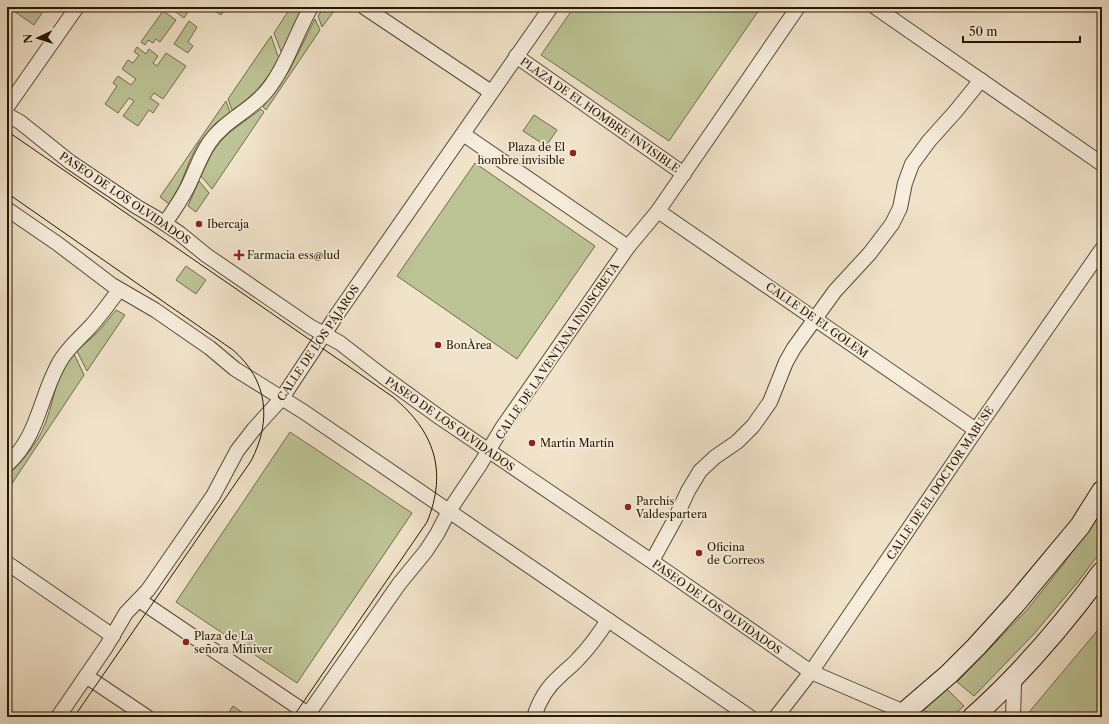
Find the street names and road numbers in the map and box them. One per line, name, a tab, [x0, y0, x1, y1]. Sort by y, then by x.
street label: PLAZA DE EL HOMBRE INVISIBLE	[518, 54, 683, 176]
street label: PASEO DE LOS OLVIDADOS	[57, 149, 193, 247]
street label: CALLE DE LA VENTANA INDISCRETA	[492, 259, 622, 442]
street label: CALLE DE EL GOLEM	[763, 279, 871, 361]
street label: CALLE DE LOS PÁJAROS	[274, 282, 362, 404]
street label: PASEO DE LOS OLVIDADOS	[382, 374, 518, 474]
street label: CALLE DE EL DOCTOR MABUSE	[883, 403, 997, 562]
street label: PASEO DE LOS OLVIDADOS	[649, 557, 785, 657]

